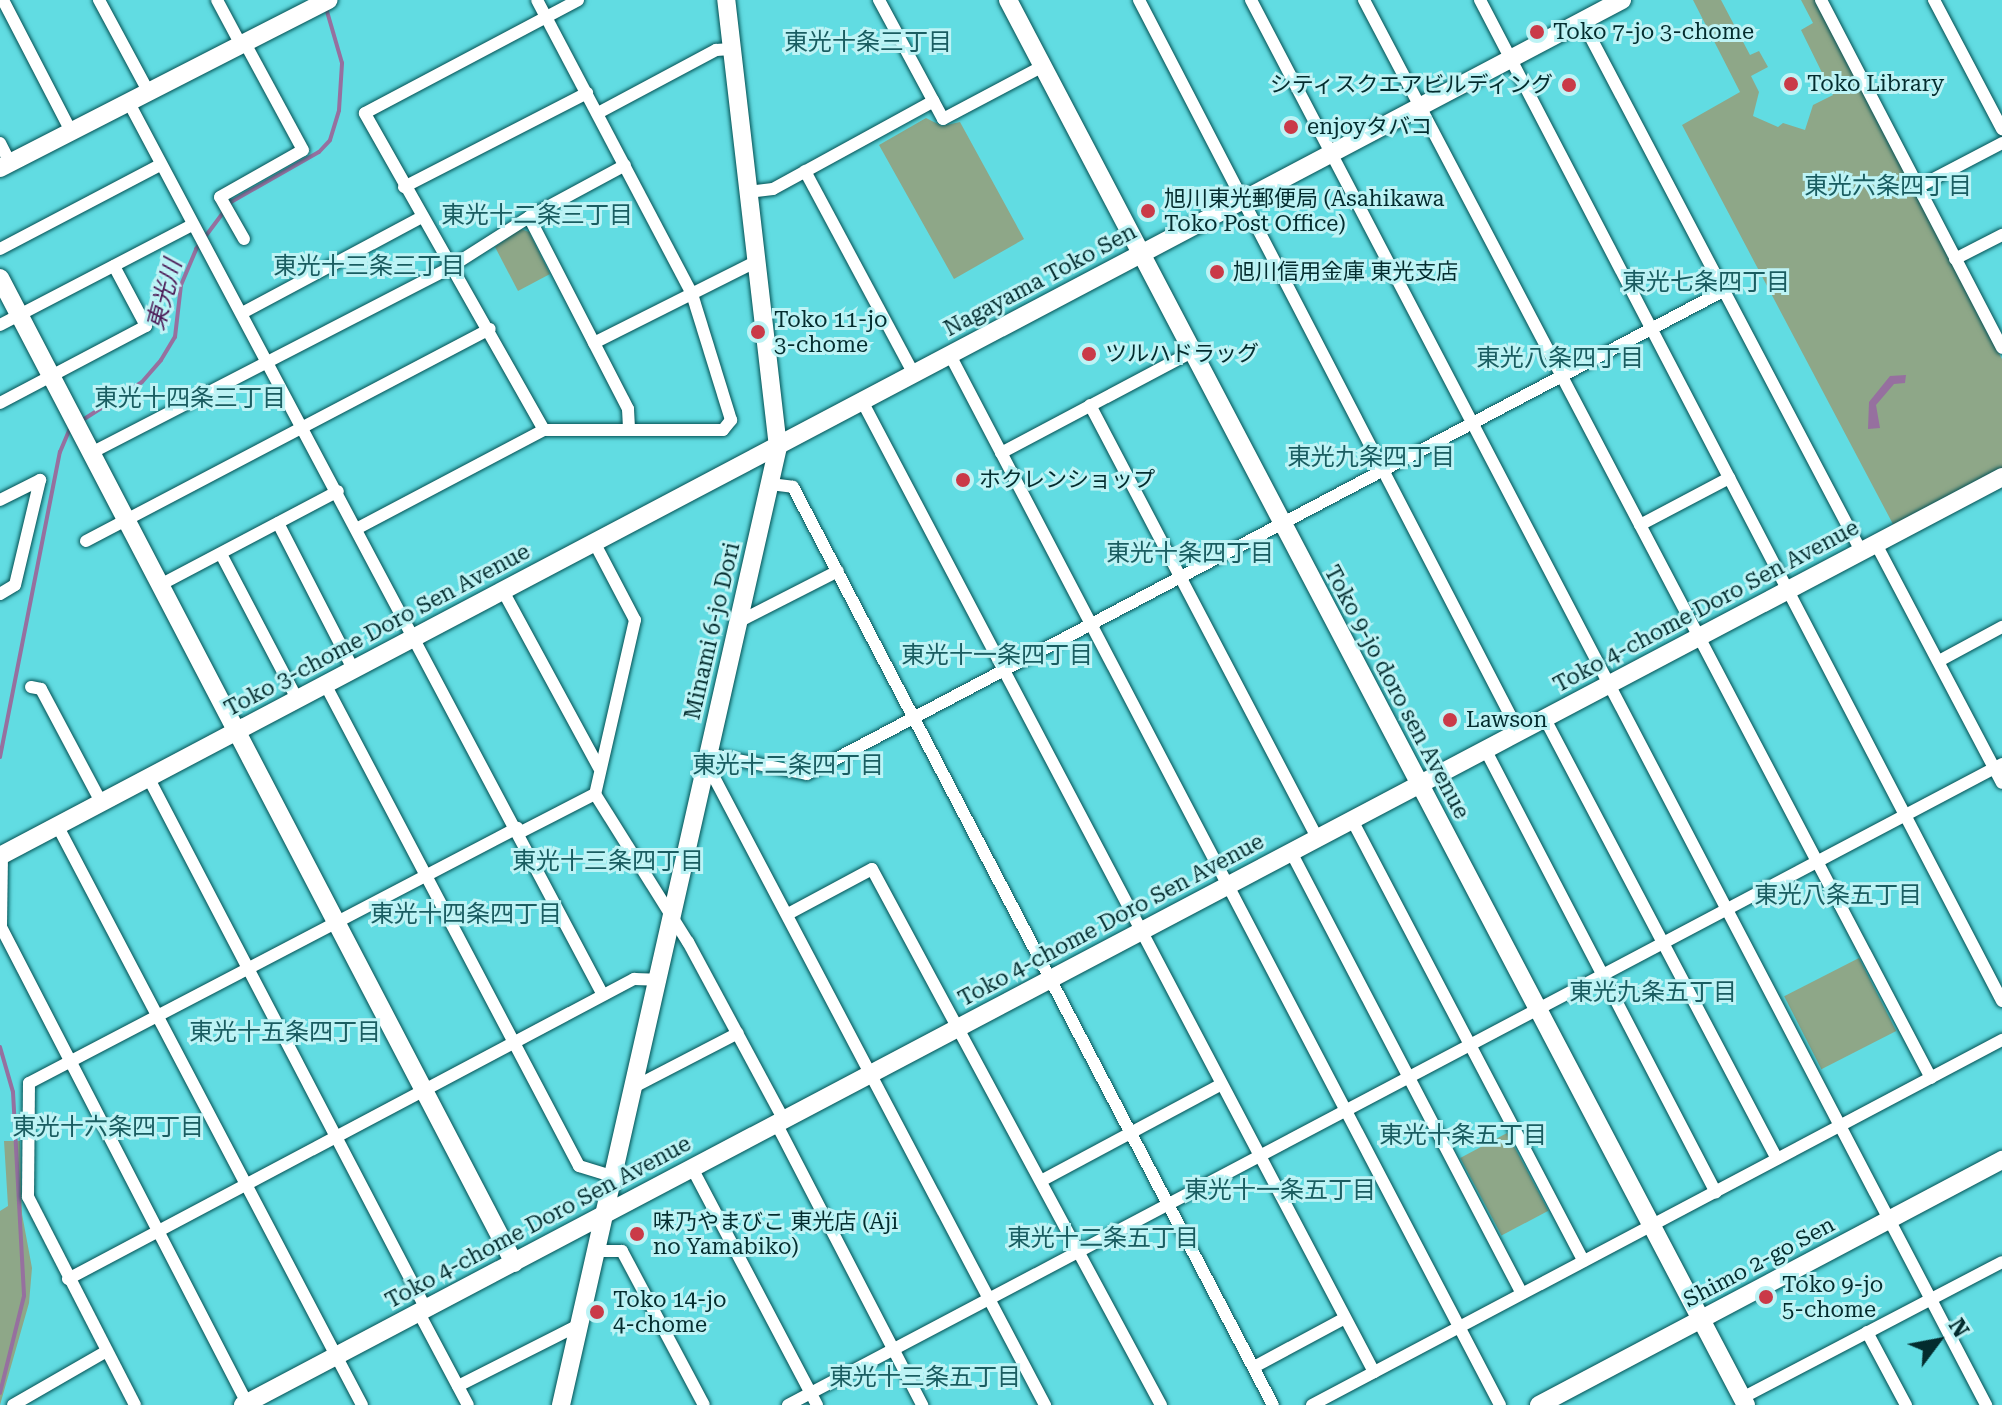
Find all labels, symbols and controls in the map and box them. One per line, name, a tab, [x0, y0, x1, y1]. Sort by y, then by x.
place label: Toko 7-jo 3-chome	[1553, 19, 1754, 45]
marker: Toko 7-jo 3-chome	[1528, 23, 1546, 41]
district label: 東光十条三丁目	[784, 29, 952, 57]
place label: Toko Library	[1807, 71, 1944, 97]
place label: シティスクエアビルディング	[1267, 72, 1553, 98]
marker: Toko Library	[1782, 75, 1800, 93]
marker: シティスクエアビルディング	[1560, 76, 1578, 94]
place label: enjoyタバコ	[1307, 114, 1432, 140]
marker: enjoyタバコ	[1282, 118, 1300, 136]
district label: 東光六条四丁目	[1804, 173, 1972, 201]
place label: 旭川東光郵便局 (Asahikawa Toko Post Office)	[1164, 185, 1444, 236]
district label: 東光十二条三丁目	[441, 202, 633, 230]
marker: 旭川東光郵便局 (Asahikawa Toko Post Office)	[1139, 202, 1157, 220]
street label: Nagayama Toko Sen	[939, 218, 1141, 342]
district label: 東光十三条三丁目	[273, 253, 465, 281]
water label: 東光川	[142, 256, 188, 334]
place label: 旭川信用金庫 東光支店	[1233, 259, 1459, 285]
marker: 旭川信用金庫 東光支店	[1208, 263, 1226, 281]
district label: 東光七条四丁目	[1622, 269, 1790, 297]
place label: Toko 11-jo 3-chome	[774, 306, 888, 358]
marker: Toko 11-jo 3-chome	[749, 323, 767, 341]
place label: ツルハドラッグ	[1105, 341, 1259, 367]
marker: ツルハドラッグ	[1080, 345, 1098, 363]
district label: 東光八条四丁目	[1476, 345, 1644, 373]
district label: 東光十四条三丁目	[94, 385, 286, 413]
district label: 東光九条四丁目	[1287, 444, 1455, 472]
place label: ホクレンショップ	[979, 467, 1155, 493]
marker: ホクレンショップ	[954, 471, 972, 489]
street label: Toko 4-chome Doro Sen Avenue	[1549, 514, 1863, 698]
street label: Toko 3-chome Doro Sen Avenue	[220, 538, 534, 722]
street label: Minami 6-jo Dori	[679, 540, 745, 722]
district label: 東光十条四丁目	[1106, 540, 1274, 568]
street label: Toko 9-jo doro sen Avenue	[1319, 561, 1475, 823]
district label: 東光十一条四丁目	[901, 642, 1093, 670]
place label: Lawson	[1466, 707, 1547, 733]
marker: Lawson	[1441, 711, 1459, 729]
district label: 東光十二条四丁目	[692, 752, 884, 780]
street label: Toko 4-chome Doro Sen Avenue	[954, 828, 1268, 1012]
district label: 東光十三条四丁目	[512, 848, 704, 876]
district label: 東光八条五丁目	[1754, 882, 1922, 910]
district label: 東光十四条四丁目	[370, 901, 562, 929]
district label: 東光九条五丁目	[1569, 979, 1737, 1007]
district label: 東光十五条四丁目	[189, 1019, 381, 1047]
district label: 東光十六条四丁目	[12, 1114, 204, 1142]
district label: 東光十条五丁目	[1379, 1122, 1547, 1150]
street label: Toko 4-chome Doro Sen Avenue	[381, 1130, 695, 1314]
district label: 東光十一条五丁目	[1184, 1177, 1376, 1205]
place label: 味乃やまびこ 東光店 (Aji no Yamabiko)	[653, 1208, 898, 1260]
street label: Shimo 2-go Sen	[1679, 1211, 1839, 1313]
marker: 味乃やまびこ 東光店 (Aji no Yamabiko)	[628, 1225, 646, 1243]
district label: 東光十二条五丁目	[1007, 1225, 1199, 1253]
place label: Toko 9-jo 5-chome	[1782, 1271, 1883, 1322]
place label: Toko 14-jo 4-chome	[613, 1286, 727, 1338]
marker: Toko 9-jo 5-chome	[1757, 1288, 1775, 1306]
north arrow	[1898, 1301, 1978, 1381]
marker: Toko 14-jo 4-chome	[588, 1303, 606, 1321]
text: N	[1944, 1314, 1974, 1342]
district label: 東光十三条五丁目	[829, 1364, 1021, 1392]

